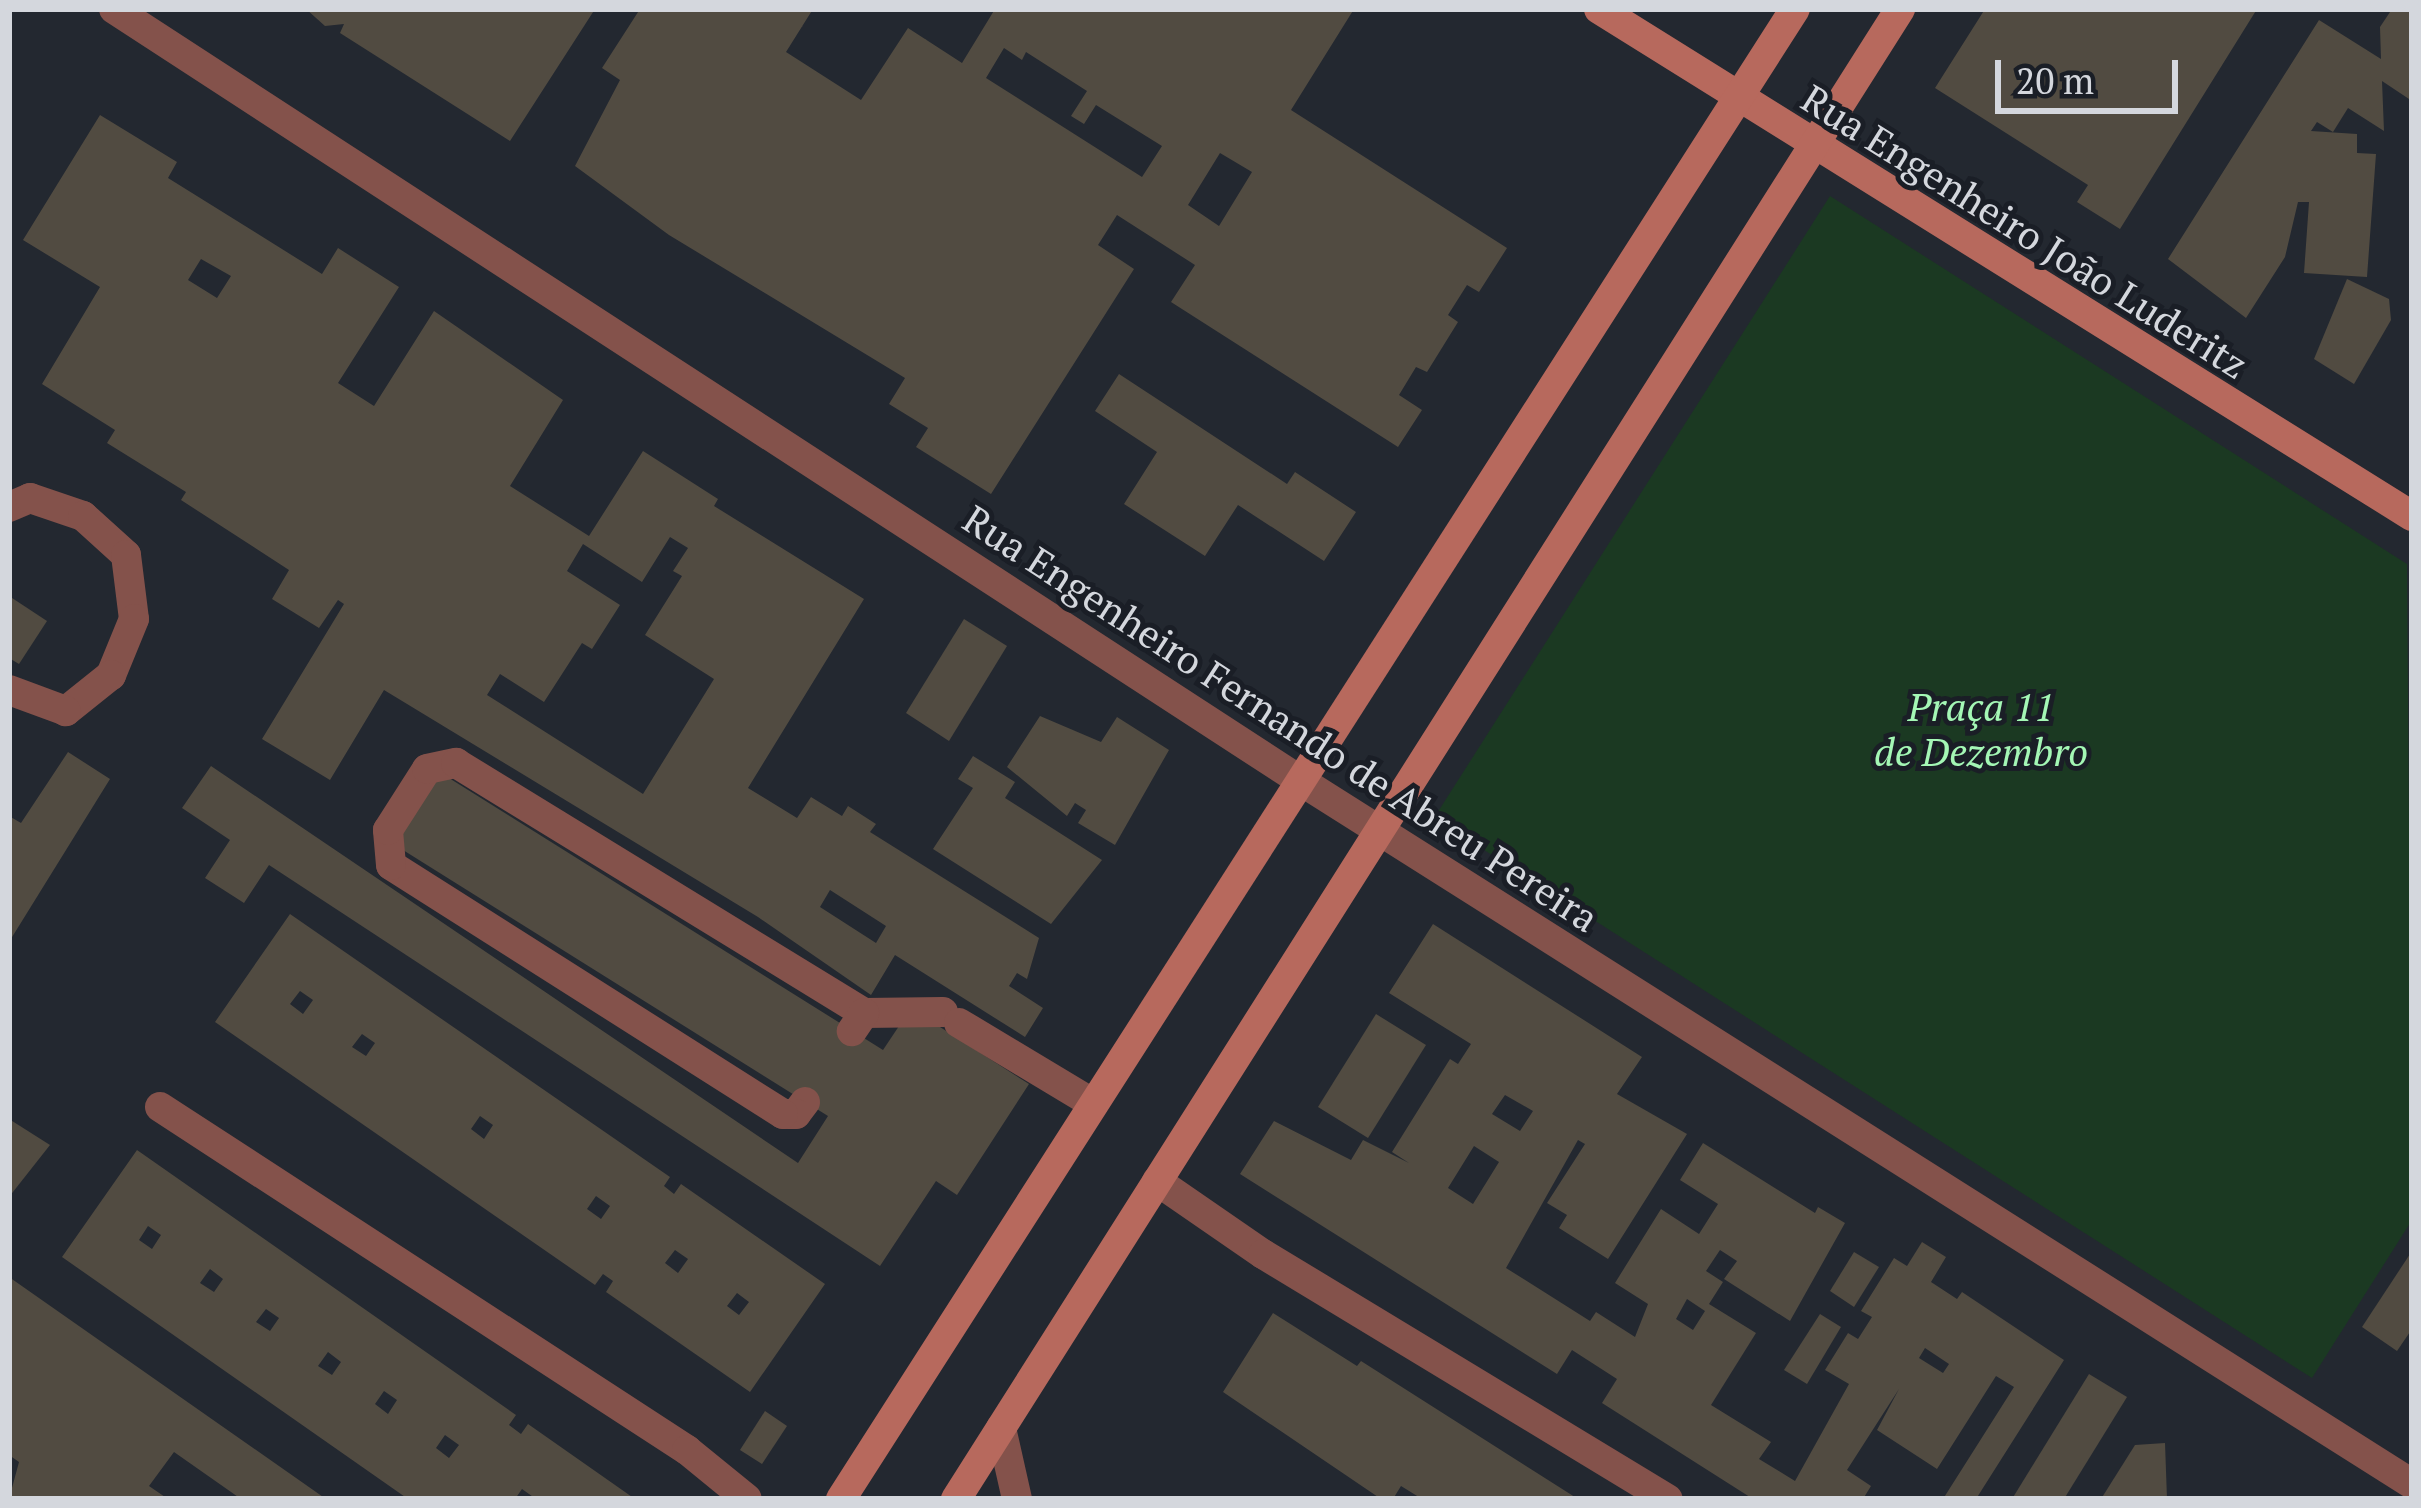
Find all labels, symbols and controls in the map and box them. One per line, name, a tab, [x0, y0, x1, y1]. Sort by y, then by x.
scale bar	[2001, 36, 2184, 110]
text: 20 m	[2016, 57, 2094, 104]
street label: Rua Engenheiro João Luderitz	[1794, 74, 2256, 388]
street label: Rua Engenheiro Fernando de Abreu Pereira	[955, 495, 1607, 941]
park label: Praça 11 de Dezembro	[1874, 684, 2088, 775]

